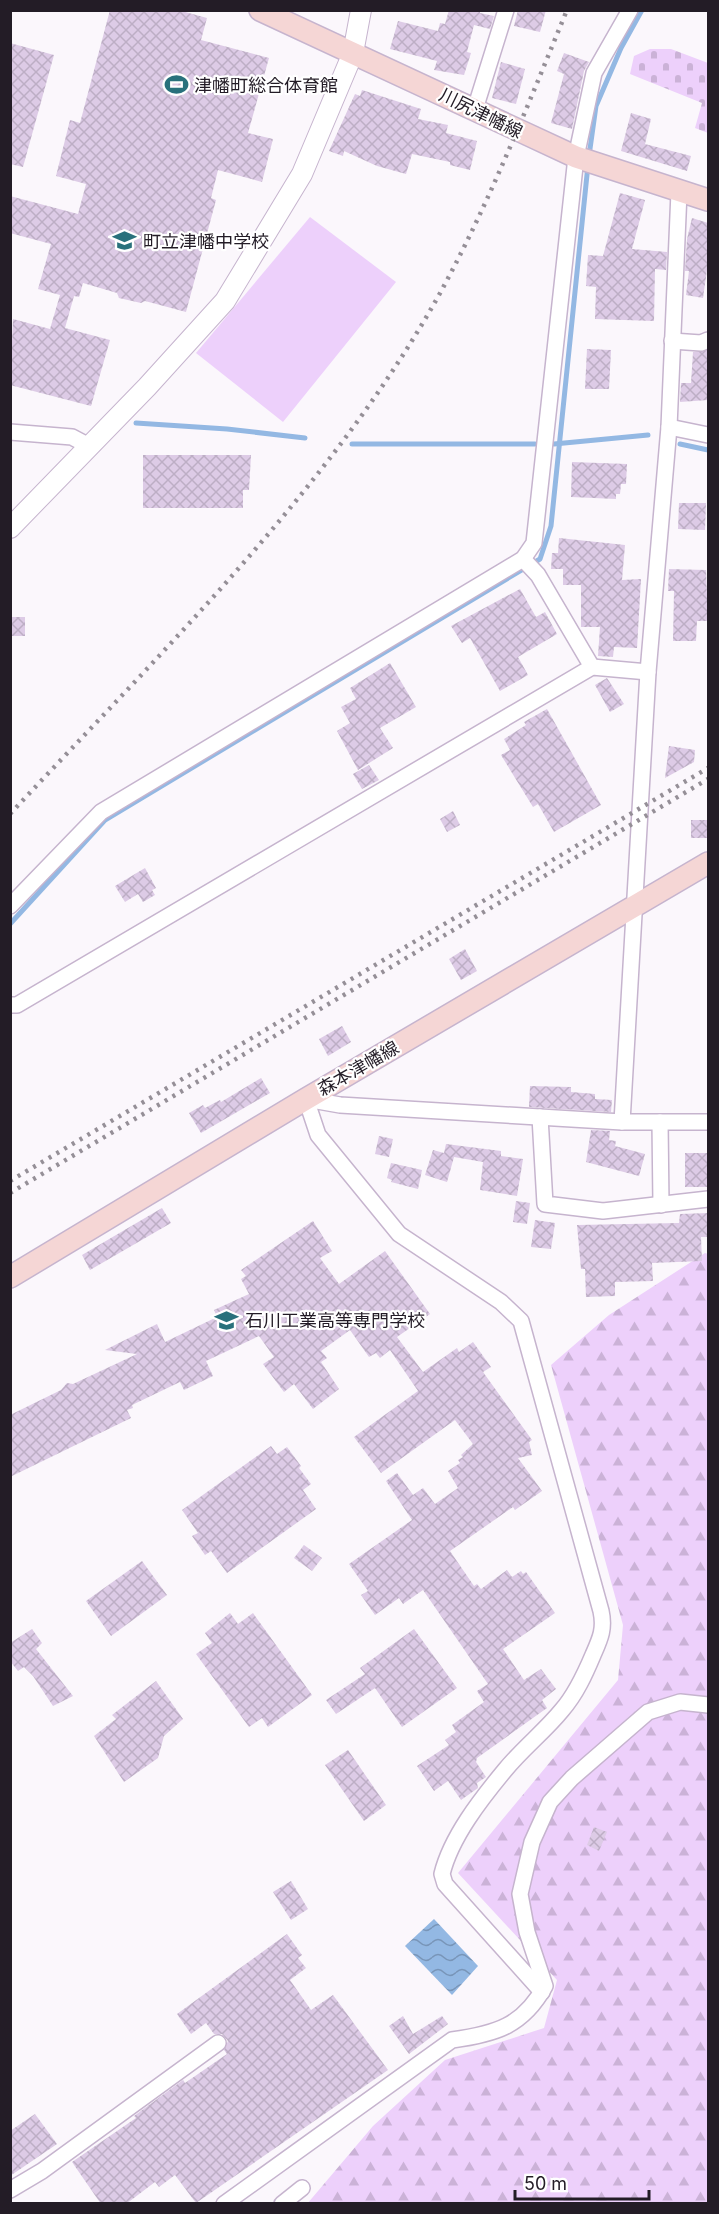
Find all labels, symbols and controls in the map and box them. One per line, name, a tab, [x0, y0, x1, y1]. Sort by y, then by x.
sports icon: 津幡町総合体育館	[163, 72, 189, 98]
place label: 津幡町総合体育館	[194, 75, 338, 96]
street label: 川尻津幡線	[436, 84, 526, 142]
school or university icon: 町立津幡中学校	[112, 228, 138, 254]
place label: 町立津幡中学校	[143, 231, 269, 252]
street label: 森本津幡線	[314, 1036, 402, 1100]
school or university icon: 石川工業高等専門学校	[214, 1307, 240, 1333]
place label: 石川工業高等専門学校	[245, 1310, 425, 1331]
scale bar	[515, 2163, 648, 2201]
text: 50 m	[524, 2173, 567, 2194]

